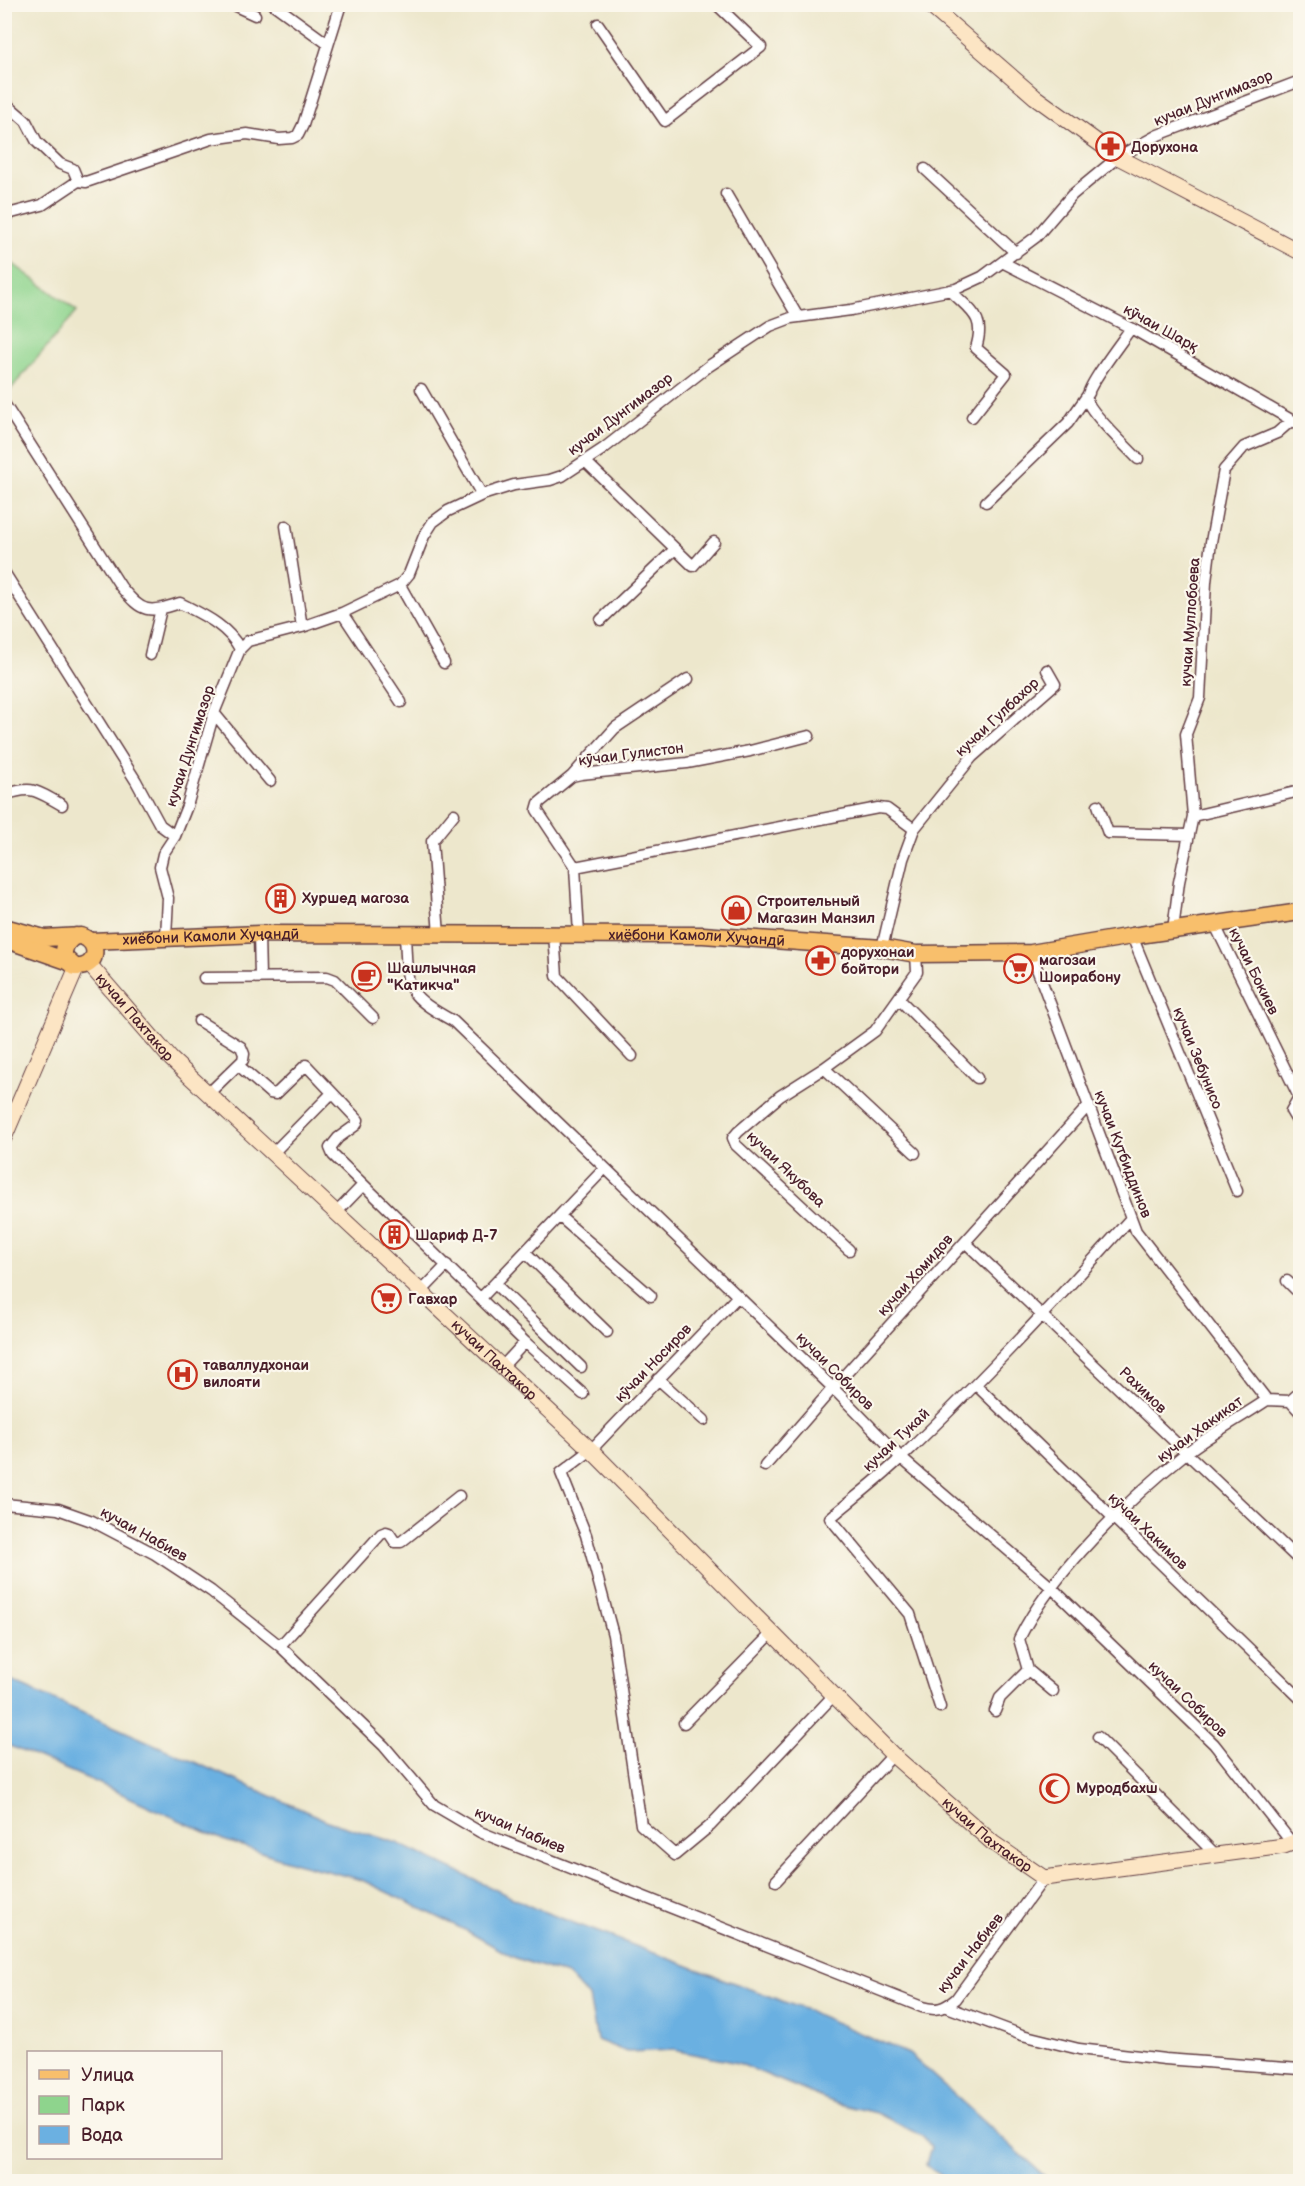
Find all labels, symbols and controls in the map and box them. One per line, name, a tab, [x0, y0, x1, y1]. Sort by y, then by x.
street label: кучаи Дунгимазор	[1151, 66, 1276, 131]
pharmacy icon: Дорухона	[1094, 131, 1126, 163]
place label: Дорухона	[1131, 138, 1198, 157]
street label: кӯчаи Шарқ	[1120, 300, 1202, 357]
street label: кучаи Дунгимазор	[564, 368, 677, 460]
street label: кучаи Муллобоева	[1177, 557, 1204, 687]
street label: кучаи Гулбахор	[951, 673, 1044, 761]
street label: кучаи Дунгимазор	[162, 683, 219, 809]
street label: кӯчаи Гулистон	[577, 739, 685, 770]
building icon: Хуршед магоза	[265, 882, 297, 914]
place label: Хуршед магоза	[301, 889, 409, 908]
place label: Строительный Магазин Манзил	[757, 892, 875, 928]
shop icon: Строительный Магазин Манзил	[720, 894, 752, 926]
street label: кучаи Бокиев	[1224, 924, 1283, 1018]
street label: хиёбони Камоли Хуҷандӣ	[122, 925, 299, 950]
street label: хиёбони Камоли Хуҷандӣ	[609, 926, 786, 951]
place label: дорухонаи бойтори	[840, 943, 915, 979]
pharmacy icon: дорухонаи бойтори	[804, 945, 836, 977]
place label: магозаи Шоирабону	[1039, 951, 1122, 987]
supermarket icon: магозаи Шоирабону	[1002, 953, 1034, 985]
place label: Шашлычная "Катикча"	[387, 959, 476, 995]
cafe icon: Шашлычная "Катикча"	[350, 961, 382, 993]
street label: кучаи Пахтакор	[91, 969, 178, 1066]
street label: кучаи Зебунисо	[1168, 1004, 1227, 1112]
street label: кучаи Кутбиддинов	[1089, 1088, 1156, 1221]
street label: кучаи Якубова	[742, 1127, 829, 1212]
building icon: Шариф Д-7	[378, 1219, 410, 1251]
place label: Шариф Д-7	[415, 1226, 498, 1245]
street label: кучаи Хомидов	[874, 1230, 957, 1320]
supermarket icon: Гавхар	[371, 1283, 403, 1315]
place label: Гавхар	[408, 1290, 458, 1309]
street label: кучаи Пахтакор	[447, 1316, 541, 1405]
street label: кӯчаи Носиров	[611, 1320, 696, 1407]
street label: кучаи Собиров	[792, 1328, 878, 1414]
place label: таваллудхонаи вилояти	[203, 1356, 309, 1392]
hospital icon: таваллудхонаи вилояти	[166, 1358, 198, 1390]
street label: Рахимов	[1115, 1363, 1171, 1418]
street label: кучаи Хакикат	[1154, 1392, 1247, 1467]
street label: кучаи Тукай	[859, 1405, 934, 1476]
street label: кӯчаи Хакимов	[1104, 1489, 1192, 1574]
street label: кучаи Набиев	[97, 1503, 191, 1566]
street label: кучаи Собиров	[1144, 1657, 1231, 1742]
mosque icon: Муродбахш	[1039, 1772, 1071, 1804]
place label: Муродбахш	[1076, 1779, 1158, 1798]
street label: кучаи Пахтакор	[938, 1793, 1036, 1877]
street label: кучаи Набиев	[472, 1803, 568, 1858]
street label: кучаи Набиев	[933, 1909, 1008, 1997]
legend	[27, 2051, 222, 2159]
text: Улица	[81, 2065, 135, 2086]
text: Парк	[81, 2095, 125, 2116]
text: Вода	[81, 2125, 123, 2146]

